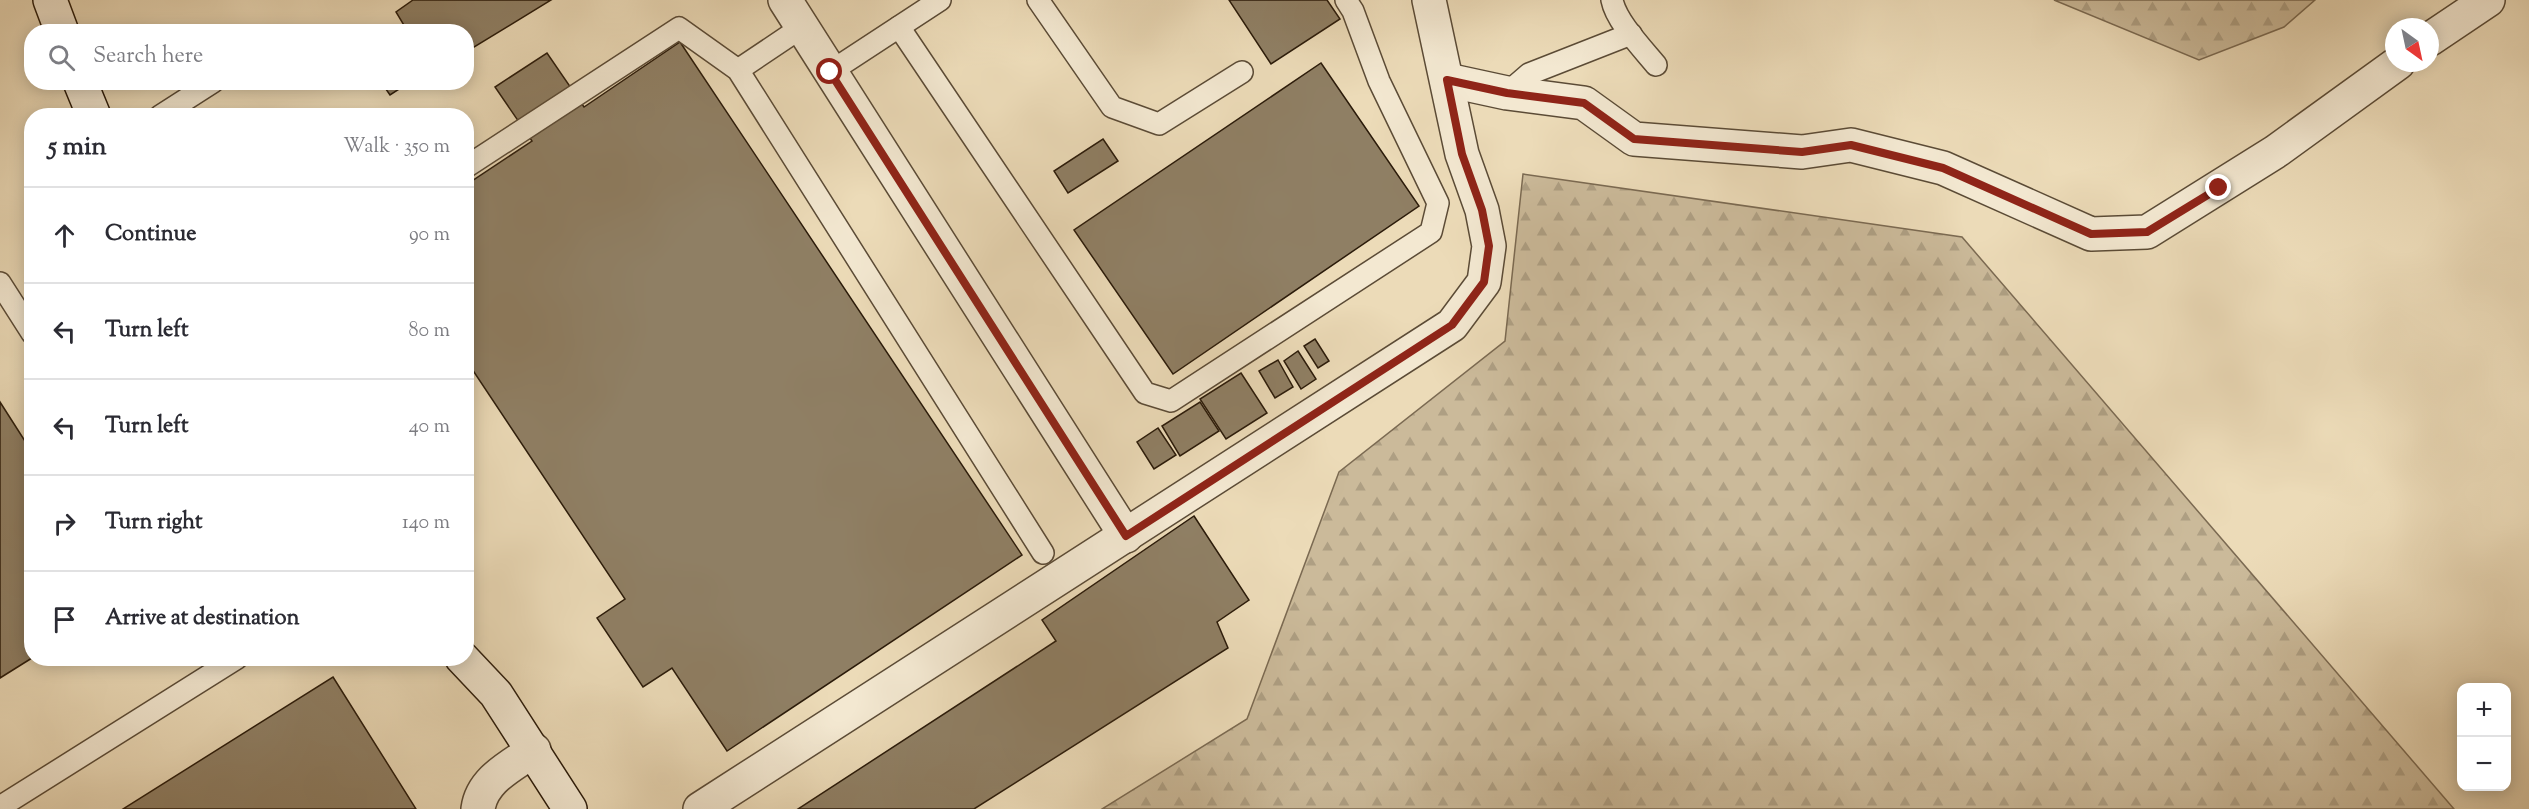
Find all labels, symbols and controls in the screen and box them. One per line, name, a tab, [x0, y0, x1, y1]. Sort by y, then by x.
north arrow	[2385, 18, 2439, 72]
search box	[24, 24, 474, 90]
icon: search	[45, 41, 78, 74]
text: Search here	[93, 41, 203, 73]
route start	[816, 58, 842, 84]
text: 5 min	[48, 129, 107, 166]
text: Walk · 350 m	[343, 133, 450, 162]
route end	[2205, 174, 2231, 200]
icon: ahead	[48, 219, 81, 252]
text: Continue	[105, 219, 196, 251]
text: 90 m	[409, 221, 450, 250]
icon: left	[48, 315, 81, 348]
text: Turn left	[105, 315, 188, 347]
text: 80 m	[409, 317, 450, 346]
icon: left	[48, 411, 81, 444]
text: Turn left	[105, 411, 188, 443]
text: 40 m	[409, 413, 450, 442]
icon: right	[48, 507, 81, 540]
text: Turn right	[105, 507, 202, 539]
text: 140 m	[402, 509, 450, 538]
icon: arrive	[48, 603, 81, 636]
text: Arrive at destination	[105, 603, 300, 635]
map controls	[2457, 683, 2511, 791]
button: +	[2457, 683, 2511, 737]
button: −	[2457, 737, 2511, 791]

